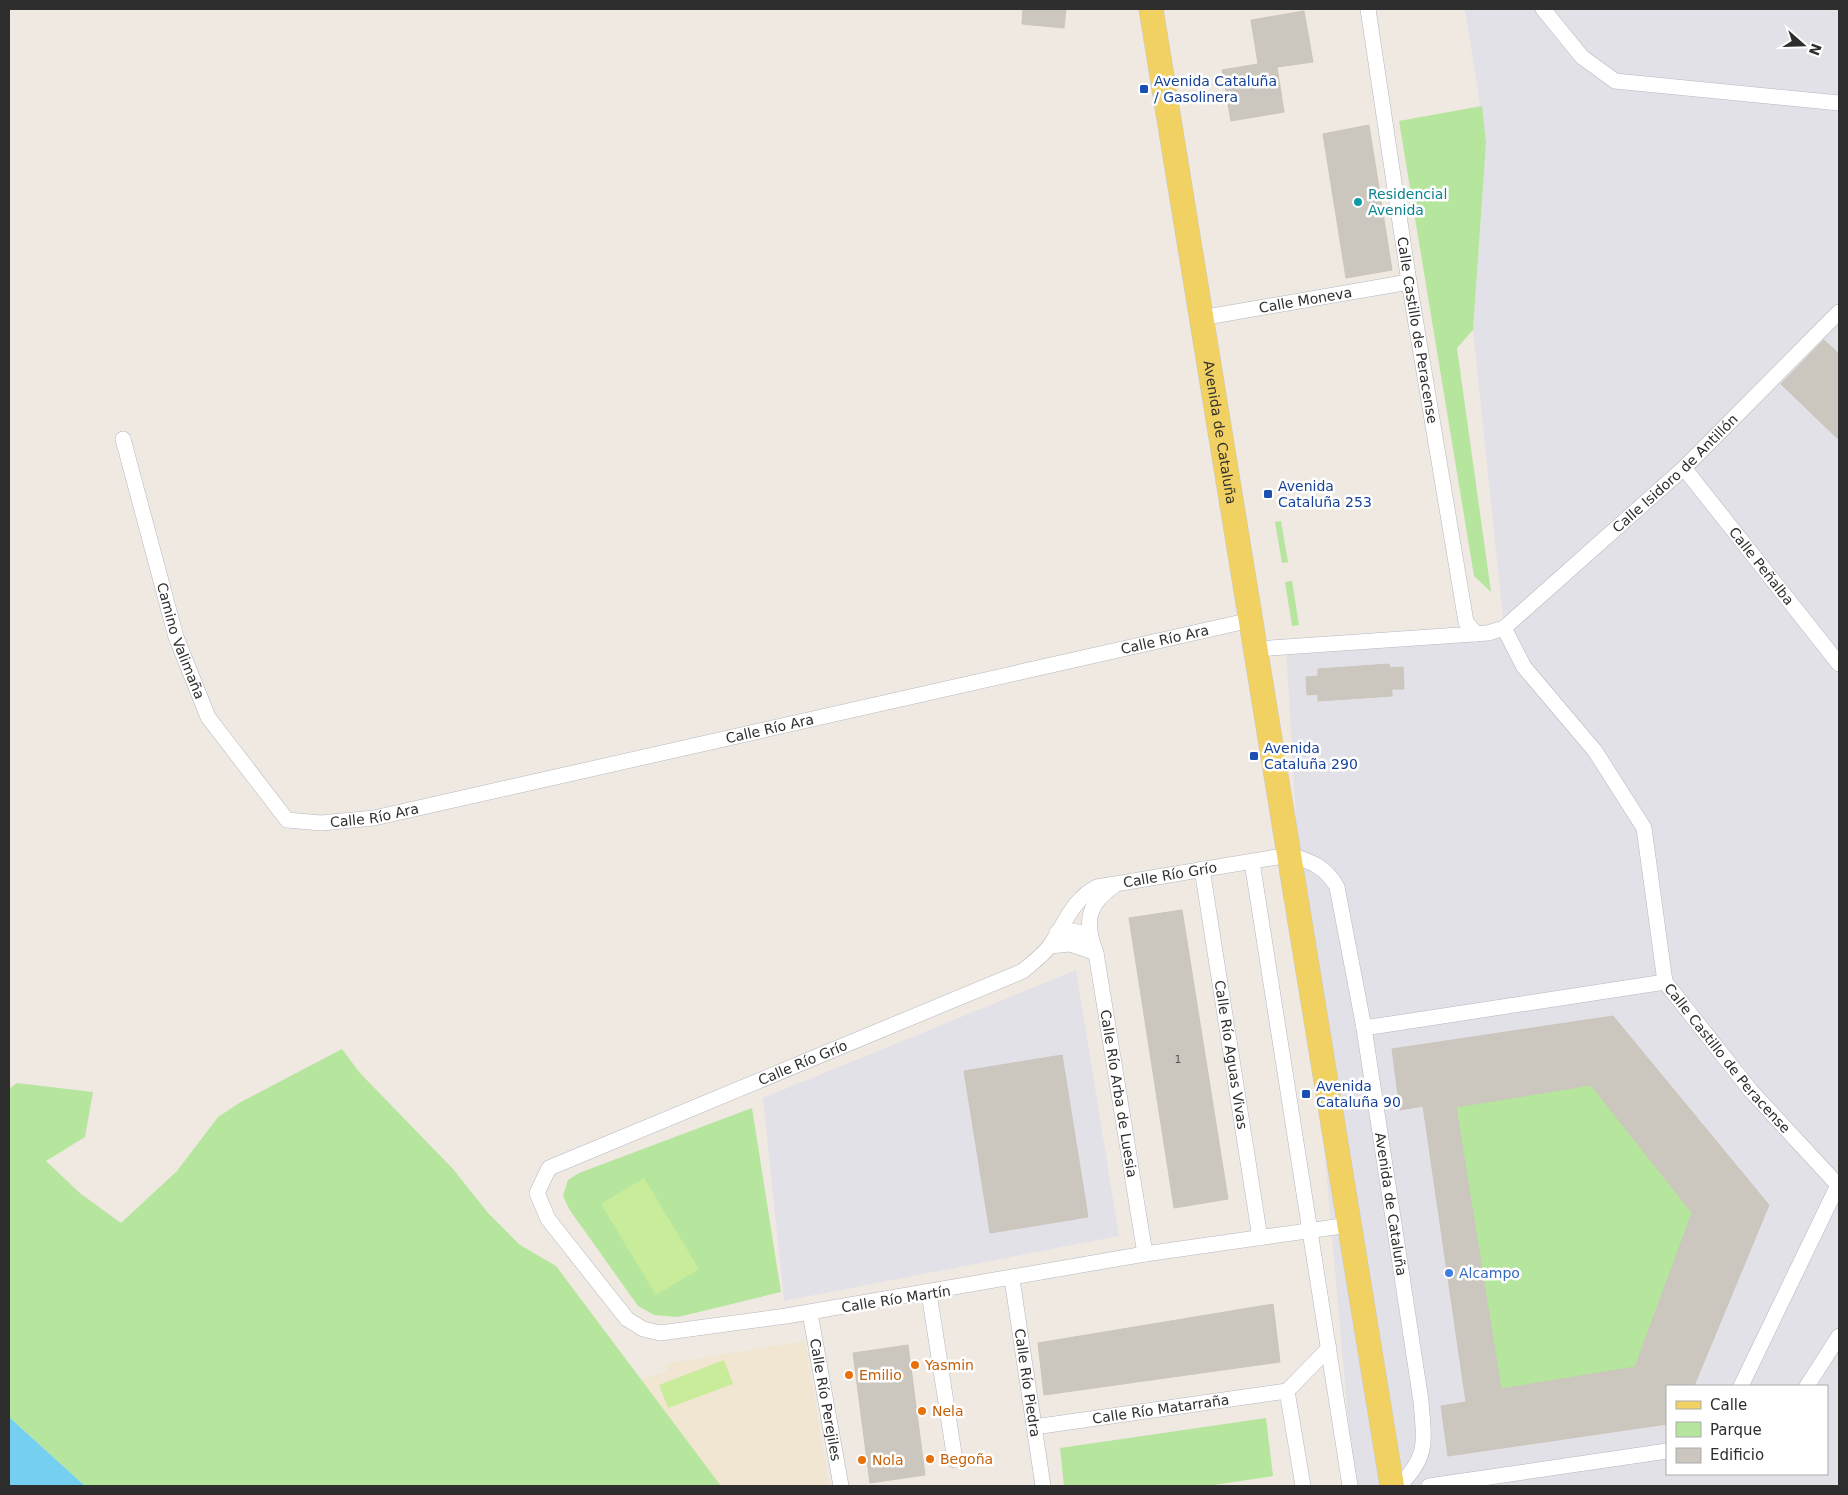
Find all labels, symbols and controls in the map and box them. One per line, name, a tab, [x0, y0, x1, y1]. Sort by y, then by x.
north arrow	[1778, 20, 1828, 70]
text: N	[1806, 41, 1825, 58]
place label: Avenida Cataluña / Gasolinera	[1154, 73, 1277, 105]
marker: Avenida Cataluña / Gasolinera	[1138, 83, 1150, 95]
place label: Residencial Avenida	[1368, 186, 1447, 218]
marker: Residencial Avenida	[1352, 196, 1364, 208]
street label: Calle Castillo de Peracense	[1394, 236, 1441, 425]
street label: Calle Moneva	[1258, 284, 1353, 316]
street label: Avenida de Cataluña	[1201, 360, 1240, 505]
street label: Calle Isidoro de Antillón	[1609, 411, 1741, 536]
place label: Avenida Cataluña 253	[1278, 478, 1372, 510]
marker: Avenida Cataluña 253	[1262, 488, 1274, 500]
street label: Calle Peñalba	[1726, 524, 1797, 608]
street label: Camino Valimaña	[154, 581, 208, 701]
street label: Calle Río Ara	[1119, 622, 1210, 657]
street label: Calle Río Ara	[724, 711, 815, 746]
place label: Avenida Cataluña 290	[1264, 740, 1358, 772]
marker: Avenida Cataluña 290	[1248, 750, 1260, 762]
street label: Calle Río Ara	[329, 800, 420, 830]
street label: Calle Río Grío	[1122, 859, 1218, 891]
street label: Calle Río Aguas Vivas	[1212, 979, 1251, 1131]
street label: Calle Castillo de Peracense	[1661, 980, 1794, 1136]
street label: Calle Río Arba de Luesia	[1097, 1008, 1140, 1179]
street label: Calle Río Grío	[756, 1037, 850, 1088]
house number: 1	[1175, 1053, 1182, 1066]
place label: Avenida Cataluña 90	[1316, 1078, 1401, 1110]
marker: Avenida Cataluña 90	[1300, 1088, 1312, 1100]
street label: Avenida de Cataluña	[1372, 1131, 1410, 1277]
place label: Alcampo	[1459, 1265, 1520, 1281]
marker: Alcampo	[1443, 1267, 1455, 1279]
street label: Calle Río Martín	[840, 1282, 952, 1316]
street label: Calle Río Piedra	[1012, 1327, 1044, 1438]
street label: Calle Río Perejiles	[807, 1337, 844, 1462]
place label: Yasmin	[924, 1357, 974, 1373]
marker: Yasmin	[909, 1359, 921, 1371]
place label: Emilio	[859, 1367, 902, 1383]
marker: Emilio	[843, 1369, 855, 1381]
legend	[1666, 1385, 1828, 1475]
street label: Calle Río Matarraña	[1091, 1391, 1230, 1427]
text: Calle	[1710, 1396, 1747, 1414]
place label: Nela	[932, 1403, 964, 1419]
marker: Nela	[916, 1405, 928, 1417]
text: Parque	[1710, 1421, 1762, 1439]
text: Edificio	[1710, 1446, 1764, 1464]
place label: Begoña	[940, 1451, 993, 1467]
place label: Nola	[872, 1452, 904, 1468]
marker: Begoña	[924, 1453, 936, 1465]
marker: Nola	[856, 1454, 868, 1466]

